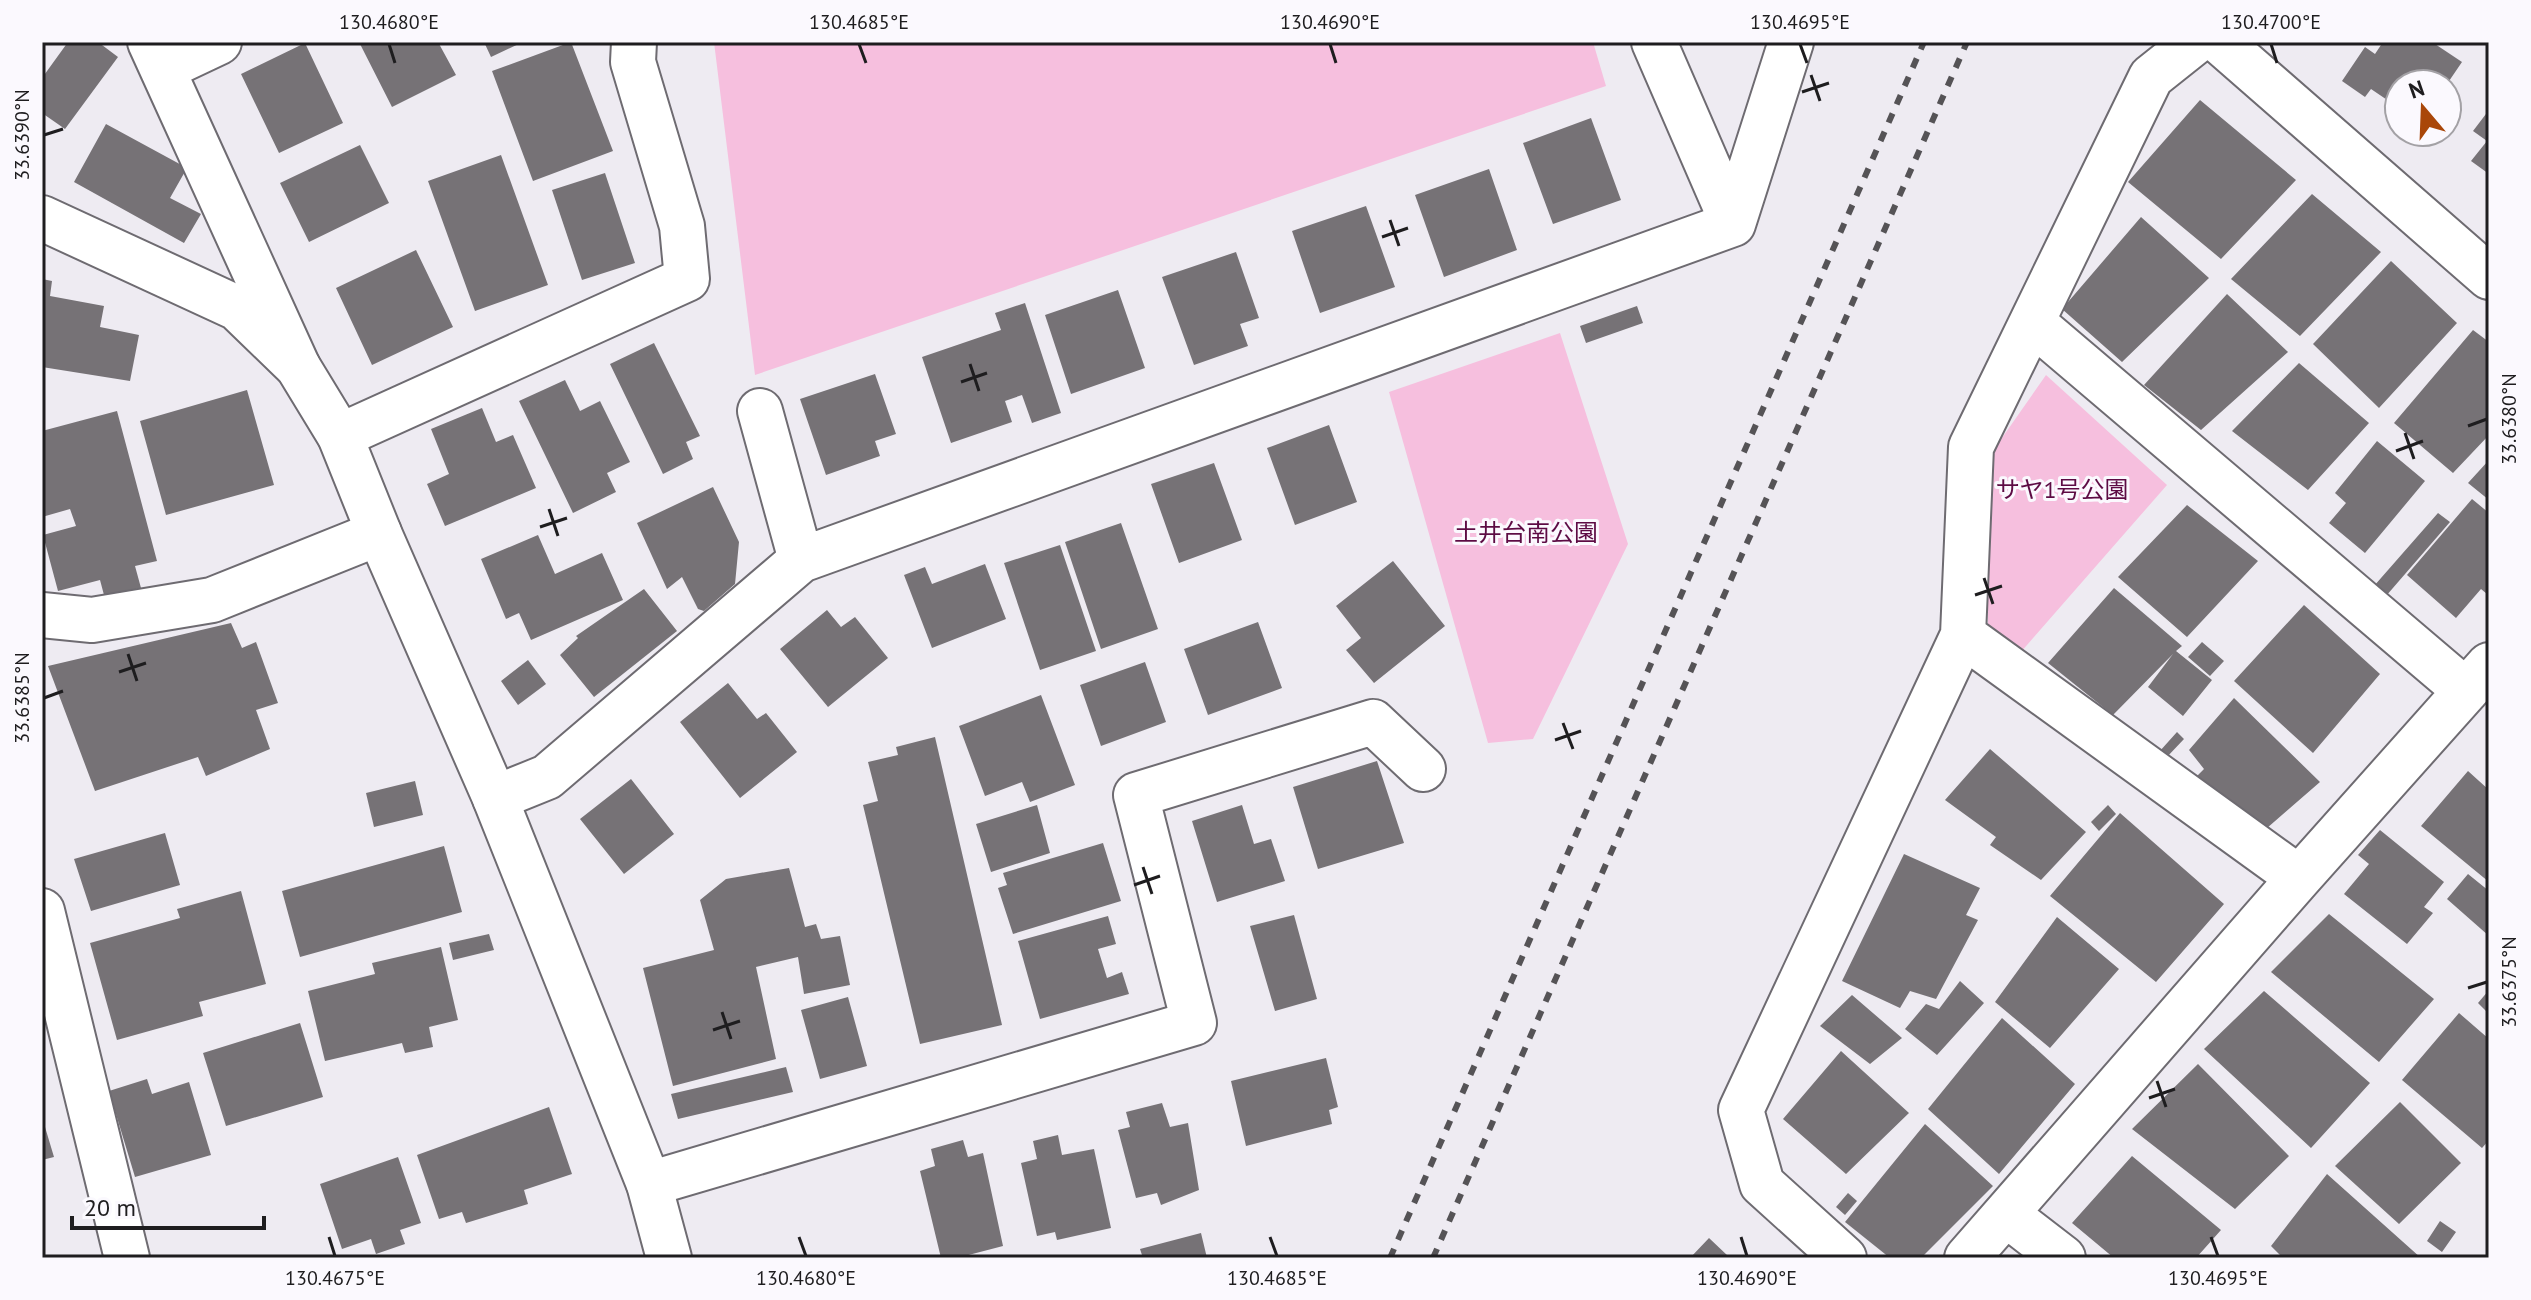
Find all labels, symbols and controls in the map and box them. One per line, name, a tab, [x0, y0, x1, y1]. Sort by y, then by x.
text: 130.4680°E	[339, 9, 439, 35]
text: 130.4685°E	[809, 9, 909, 35]
text: 130.4690°E	[1280, 9, 1380, 35]
text: 130.4695°E	[1750, 9, 1850, 35]
text: 130.4700°E	[2221, 9, 2321, 35]
north arrow	[2383, 68, 2463, 148]
text: N	[2405, 73, 2428, 105]
text: 33.6390°N	[9, 89, 35, 181]
text: 33.6380°N	[2496, 373, 2522, 465]
park label: サヤ1号公園	[1995, 474, 2129, 505]
park label: 土井台南公園	[1454, 517, 1598, 548]
text: 33.6385°N	[9, 652, 35, 744]
text: 33.6375°N	[2496, 936, 2522, 1028]
scale bar	[72, 1180, 264, 1230]
text: 20 m	[84, 1192, 136, 1223]
text: 130.4675°E	[285, 1265, 385, 1291]
text: 130.4680°E	[756, 1265, 856, 1291]
text: 130.4685°E	[1227, 1265, 1327, 1291]
text: 130.4690°E	[1697, 1265, 1797, 1291]
text: 130.4695°E	[2168, 1265, 2268, 1291]

